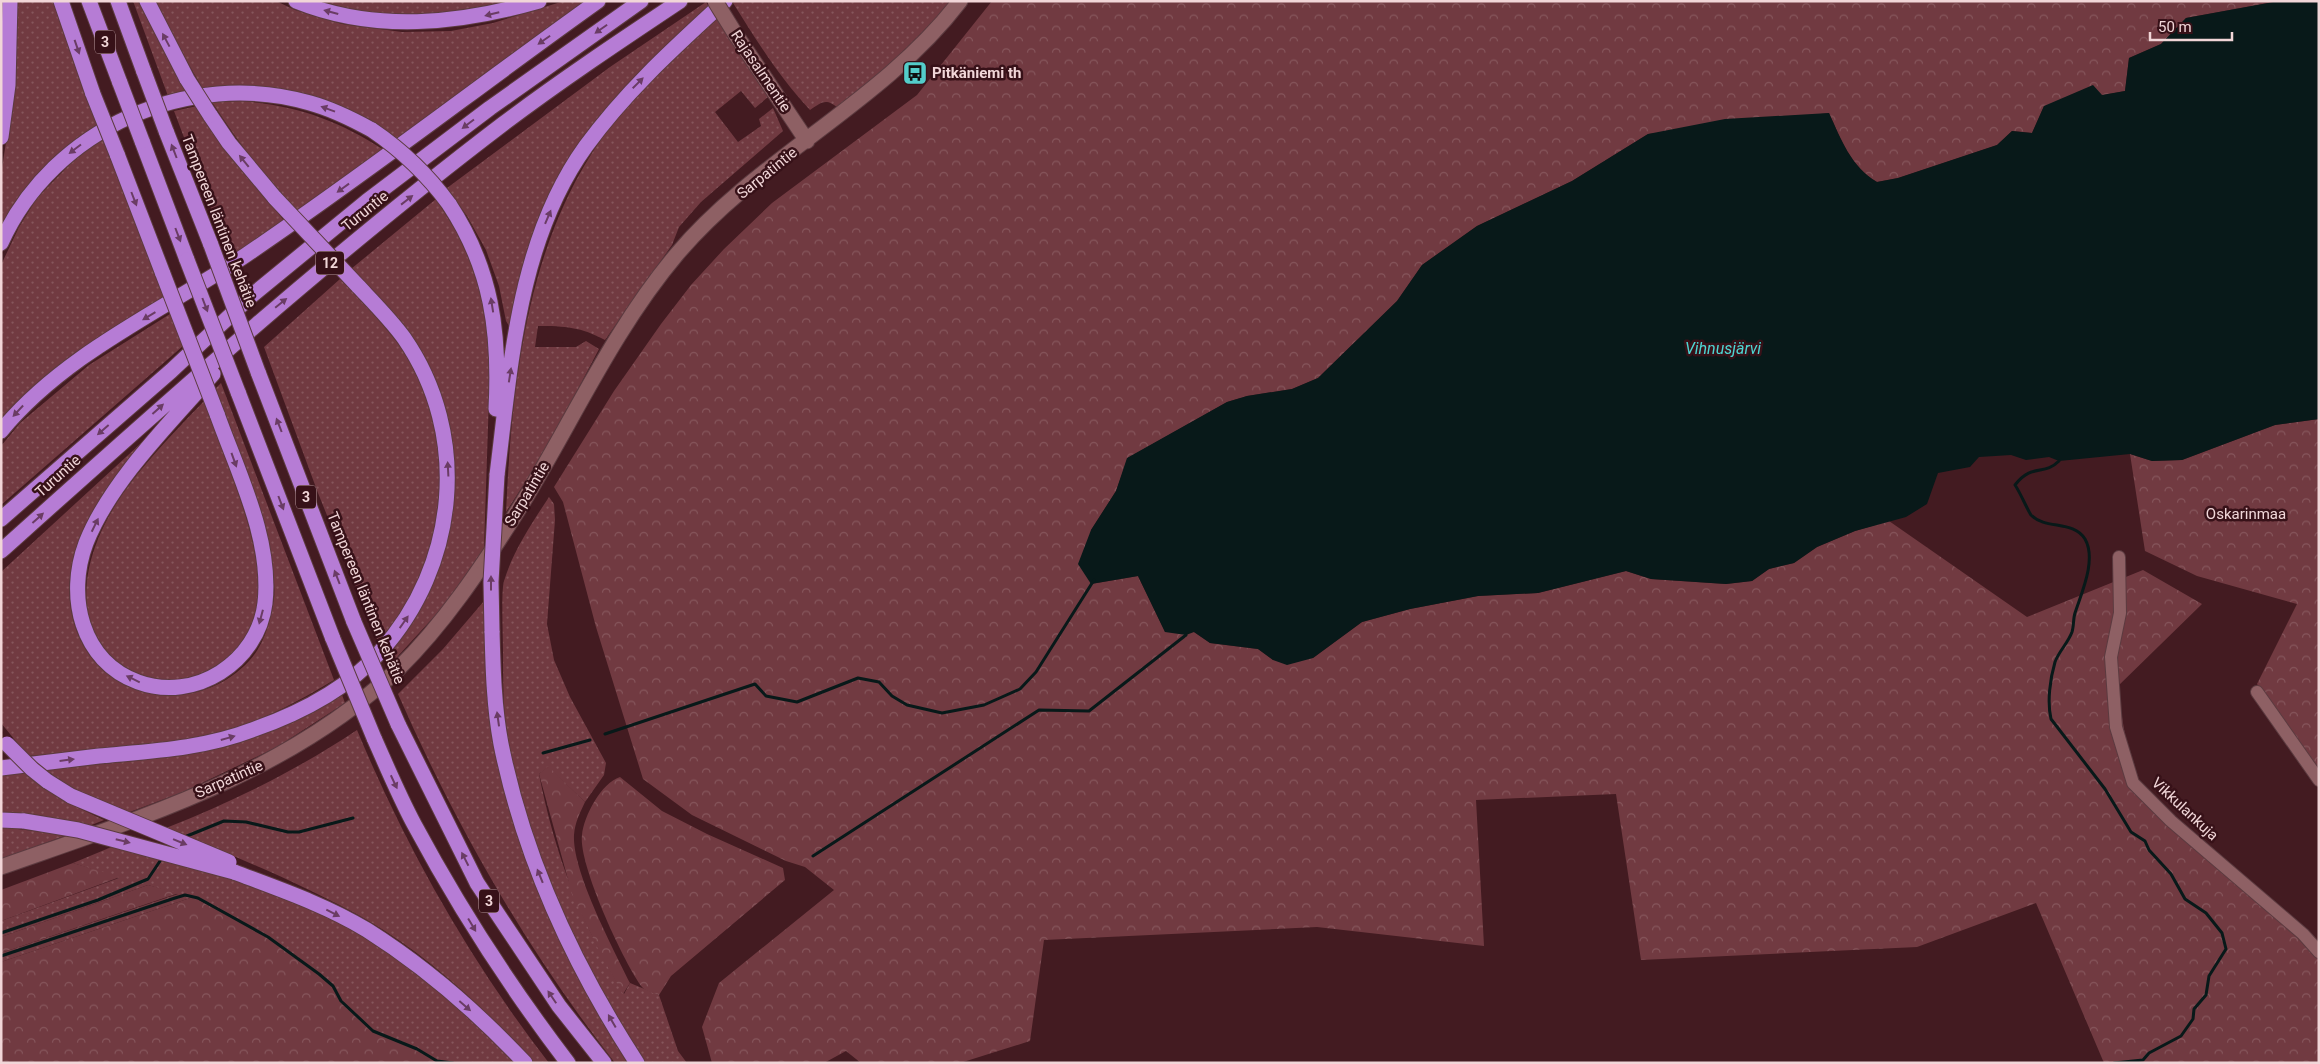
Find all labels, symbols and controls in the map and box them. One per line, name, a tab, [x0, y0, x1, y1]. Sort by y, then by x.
one-way arrow	[324, 8, 339, 16]
one-way arrow	[485, 10, 500, 18]
scale bar	[2150, 10, 2232, 42]
text: 50 m	[2158, 18, 2192, 36]
one-way arrow	[594, 24, 608, 34]
street label: Rajasalmentie	[727, 27, 795, 115]
road number: 3	[95, 31, 115, 54]
one-way arrow	[162, 34, 171, 47]
one-way arrow	[537, 35, 551, 45]
one-way arrow	[74, 40, 81, 55]
bus stop icon: Pitkäniemi th	[902, 60, 928, 86]
place label: Pitkäniemi th	[932, 64, 1021, 82]
one-way arrow	[631, 77, 643, 89]
one-way arrow	[320, 105, 335, 113]
one-way arrow	[462, 118, 475, 129]
street label: Tampereen läntinen kehätie	[178, 132, 260, 310]
one-way arrow	[69, 143, 82, 154]
one-way arrow	[169, 143, 177, 158]
street label: Sarpatintie	[733, 143, 801, 203]
one-way arrow	[239, 154, 250, 167]
one-way arrow	[337, 182, 350, 193]
street label: Turuntie	[338, 187, 392, 235]
one-way arrow	[131, 192, 138, 207]
one-way arrow	[400, 195, 413, 206]
one-way arrow	[545, 210, 552, 225]
one-way arrow	[174, 228, 182, 243]
road number: 12	[316, 252, 344, 274]
one-way arrow	[487, 296, 495, 312]
one-way arrow	[201, 298, 209, 313]
one-way arrow	[275, 298, 287, 309]
one-way arrow	[143, 312, 156, 321]
water label: Vihnusjärvi	[1685, 339, 1761, 358]
one-way arrow	[506, 367, 514, 383]
one-way arrow	[152, 403, 164, 415]
one-way arrow	[12, 405, 24, 417]
one-way arrow	[275, 417, 283, 432]
one-way arrow	[96, 425, 109, 436]
street label: Turuntie	[32, 451, 84, 501]
one-way arrow	[230, 453, 238, 468]
street label: Sarpatintie	[501, 458, 553, 530]
one-way arrow	[443, 461, 451, 477]
road number: 3	[296, 486, 316, 508]
one-way arrow	[277, 496, 285, 511]
park label: Oskarinmaa	[2206, 505, 2286, 523]
street label: Tampereen läntinen kehätie	[323, 509, 409, 687]
one-way arrow	[31, 512, 43, 524]
one-way arrow	[91, 518, 99, 532]
one-way arrow	[333, 569, 341, 584]
one-way arrow	[487, 574, 495, 590]
one-way arrow	[257, 610, 265, 625]
one-way arrow	[399, 615, 409, 629]
one-way arrow	[126, 675, 140, 683]
one-way arrow	[494, 711, 502, 727]
one-way arrow	[220, 733, 235, 741]
one-way arrow	[59, 756, 75, 764]
street label: Sarpatintie	[192, 756, 266, 802]
street label: Vikkulankuja	[2148, 774, 2222, 844]
one-way arrow	[390, 775, 399, 790]
one-way arrow	[115, 837, 130, 845]
one-way arrow	[173, 839, 188, 847]
one-way arrow	[461, 852, 469, 867]
one-way arrow	[536, 868, 543, 883]
road number: 3	[479, 889, 499, 912]
one-way arrow	[326, 909, 340, 917]
one-way arrow	[468, 918, 477, 931]
one-way arrow	[548, 990, 557, 1003]
one-way arrow	[459, 1000, 471, 1011]
one-way arrow	[608, 1014, 617, 1028]

